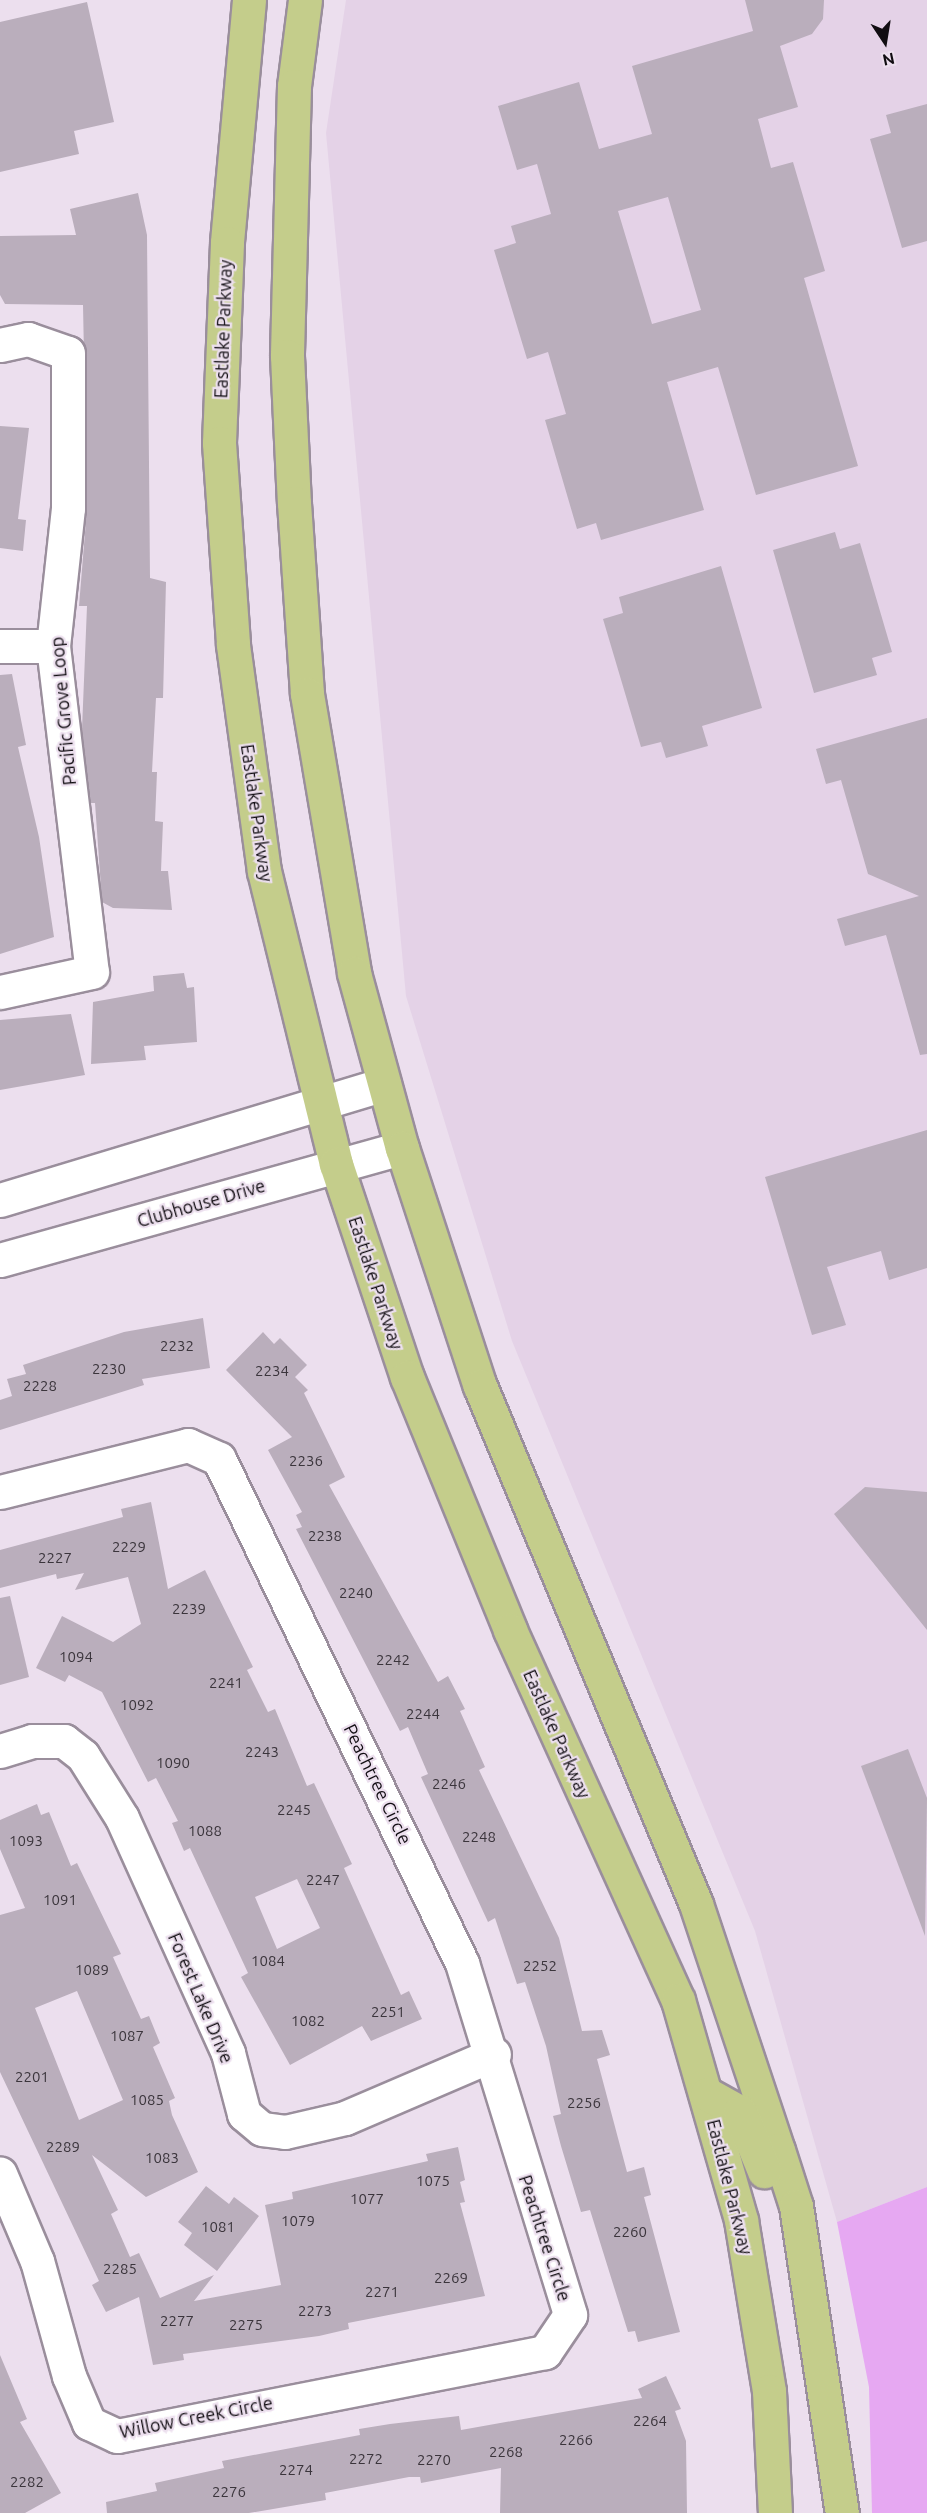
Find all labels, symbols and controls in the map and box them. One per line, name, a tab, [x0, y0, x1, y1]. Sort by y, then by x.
north arrow	[855, 12, 915, 72]
text: N	[881, 50, 896, 70]
street label: Eastlake Parkway	[210, 259, 236, 399]
street label: Pacific Grove Loop	[46, 636, 80, 786]
street label: Eastlake Parkway	[237, 743, 277, 883]
street label: Clubhouse Drive	[135, 1174, 267, 1232]
street label: Eastlake Parkway	[344, 1214, 408, 1352]
house number: 2232	[160, 1337, 194, 1355]
house number: 2230	[92, 1360, 126, 1378]
house number: 2234	[255, 1362, 289, 1380]
house number: 2228	[23, 1377, 57, 1395]
house number: 2236	[289, 1452, 323, 1470]
house number: 2238	[308, 1527, 342, 1545]
house number: 2229	[112, 1538, 146, 1556]
house number: 2227	[38, 1549, 72, 1567]
house number: 2240	[339, 1584, 373, 1602]
house number: 2239	[172, 1600, 206, 1618]
house number: 1094	[59, 1648, 93, 1666]
house number: 2242	[376, 1651, 410, 1669]
street label: Eastlake Parkway	[519, 1666, 595, 1802]
house number: 2241	[209, 1674, 243, 1692]
house number: 1092	[120, 1696, 154, 1714]
house number: 2244	[406, 1705, 440, 1723]
street label: Peachtree Circle	[340, 1720, 416, 1848]
house number: 2243	[245, 1743, 279, 1761]
house number: 1090	[156, 1754, 190, 1772]
house number: 2246	[432, 1775, 466, 1793]
house number: 2245	[277, 1801, 311, 1819]
house number: 1088	[188, 1822, 222, 1840]
house number: 2248	[462, 1828, 496, 1846]
house number: 1093	[9, 1832, 43, 1850]
house number: 2247	[306, 1871, 340, 1889]
house number: 1091	[43, 1891, 77, 1909]
street label: Forest Lake Drive	[164, 1930, 238, 2066]
house number: 1084	[251, 1952, 285, 1970]
house number: 2252	[523, 1957, 557, 1975]
house number: 1089	[75, 1961, 109, 1979]
house number: 2251	[371, 2003, 405, 2021]
house number: 1082	[291, 2012, 325, 2030]
house number: 1087	[110, 2027, 144, 2045]
house number: 2201	[15, 2068, 49, 2086]
house number: 1085	[130, 2091, 164, 2109]
house number: 2256	[567, 2094, 601, 2112]
street label: Eastlake Parkway	[703, 2117, 757, 2257]
house number: 2289	[46, 2138, 80, 2156]
house number: 1083	[145, 2149, 179, 2167]
house number: 1075	[416, 2172, 450, 2190]
street label: Peachtree Circle	[514, 2172, 576, 2304]
house number: 1077	[350, 2190, 384, 2208]
house number: 1079	[281, 2212, 315, 2230]
house number: 1081	[201, 2218, 235, 2236]
house number: 2260	[613, 2223, 647, 2241]
house number: 2285	[103, 2260, 137, 2278]
house number: 2269	[434, 2269, 468, 2287]
house number: 2271	[365, 2283, 399, 2301]
house number: 2273	[298, 2302, 332, 2320]
house number: 2277	[160, 2312, 194, 2330]
house number: 2275	[229, 2316, 263, 2334]
street label: Willow Creek Circle	[118, 2392, 274, 2442]
house number: 2264	[633, 2412, 667, 2430]
house number: 2266	[559, 2431, 593, 2449]
house number: 2268	[489, 2443, 523, 2461]
house number: 2272	[349, 2450, 383, 2468]
house number: 2270	[417, 2451, 451, 2469]
house number: 2274	[279, 2461, 313, 2479]
house number: 2282	[10, 2473, 44, 2491]
house number: 2276	[212, 2483, 246, 2501]

